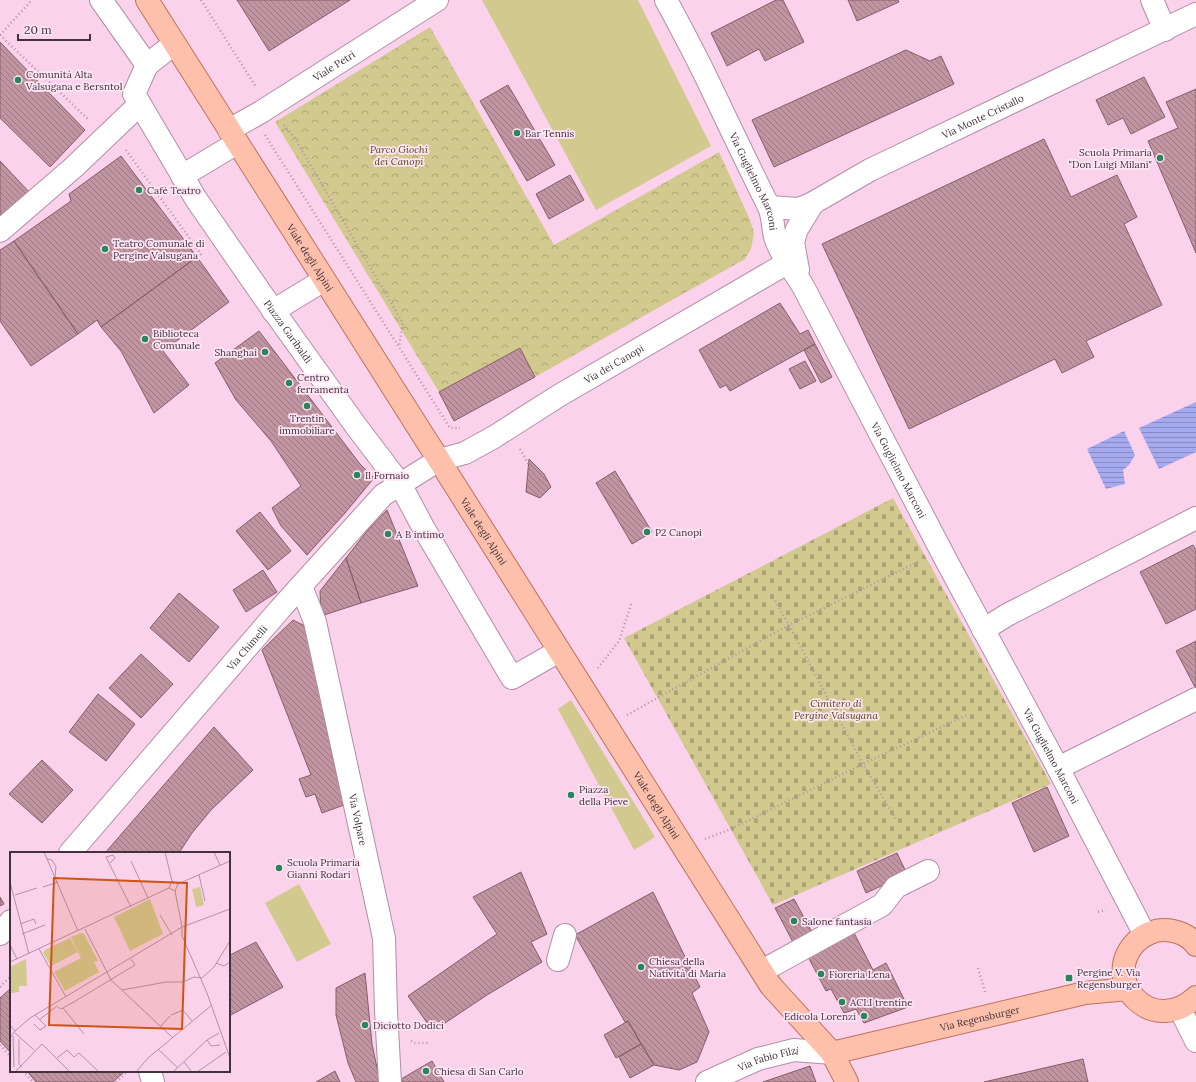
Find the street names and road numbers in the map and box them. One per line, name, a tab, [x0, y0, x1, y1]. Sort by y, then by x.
street label: Viale Petri	[309, 47, 357, 84]
street label: Via Monte Cristallo	[939, 91, 1026, 142]
street label: Via Guglielmo Marconi	[727, 129, 780, 231]
street label: Viale degli Alpini	[284, 221, 337, 294]
street label: Piazza Garibaldi	[261, 297, 315, 366]
street label: Via dei Canopi	[581, 341, 646, 387]
street label: Via Guglielmo Marconi	[868, 419, 929, 520]
street label: Viale degli Alpini	[457, 494, 510, 567]
street label: Via Chimelli	[223, 622, 270, 674]
street label: Via Guglielmo Marconi	[1020, 705, 1082, 806]
street label: Viale degli Alpini	[630, 768, 683, 841]
street label: Via Volpare	[346, 792, 370, 847]
street label: Via Regensburger	[938, 1002, 1022, 1034]
street label: Via Fabio Filzi	[735, 1043, 799, 1074]

